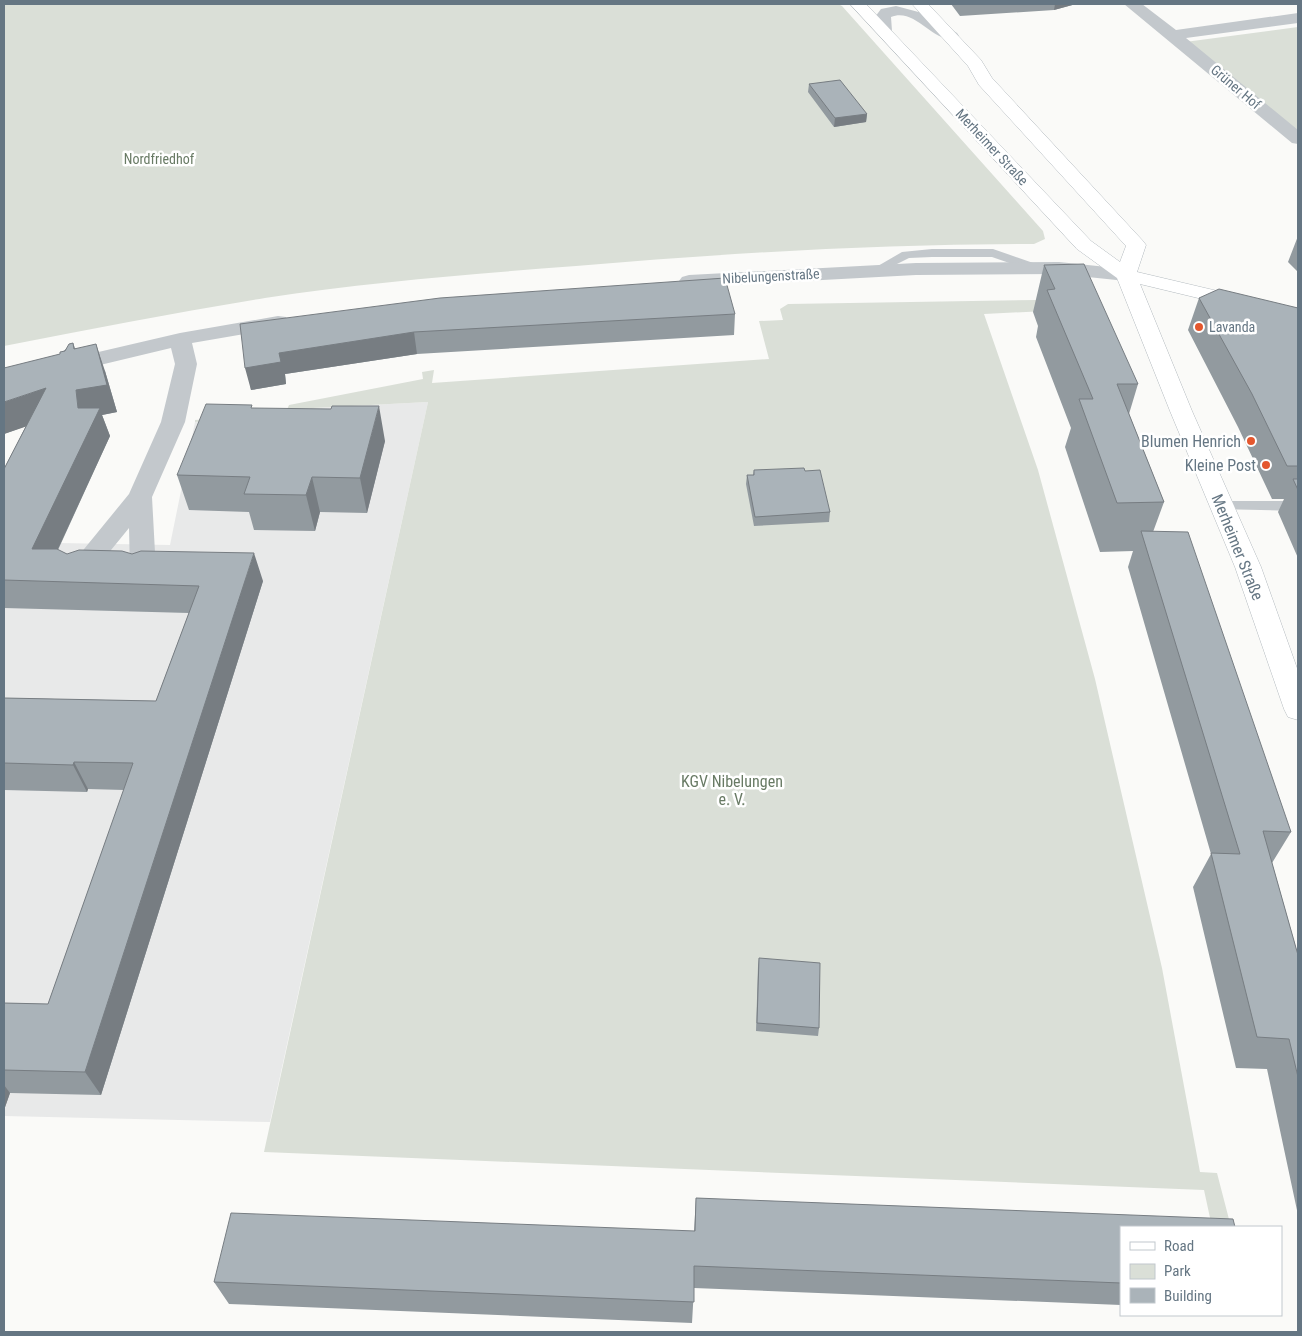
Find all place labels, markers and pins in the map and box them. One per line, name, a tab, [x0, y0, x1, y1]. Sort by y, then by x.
place label: Lavanda	[1209, 319, 1255, 335]
marker: Lavanda	[1193, 321, 1205, 333]
place label: Blumen Henrich	[1141, 432, 1241, 451]
marker: Blumen Henrich	[1245, 435, 1257, 447]
place label: Kleine Post	[1185, 456, 1256, 475]
marker: Kleine Post	[1260, 459, 1272, 471]

